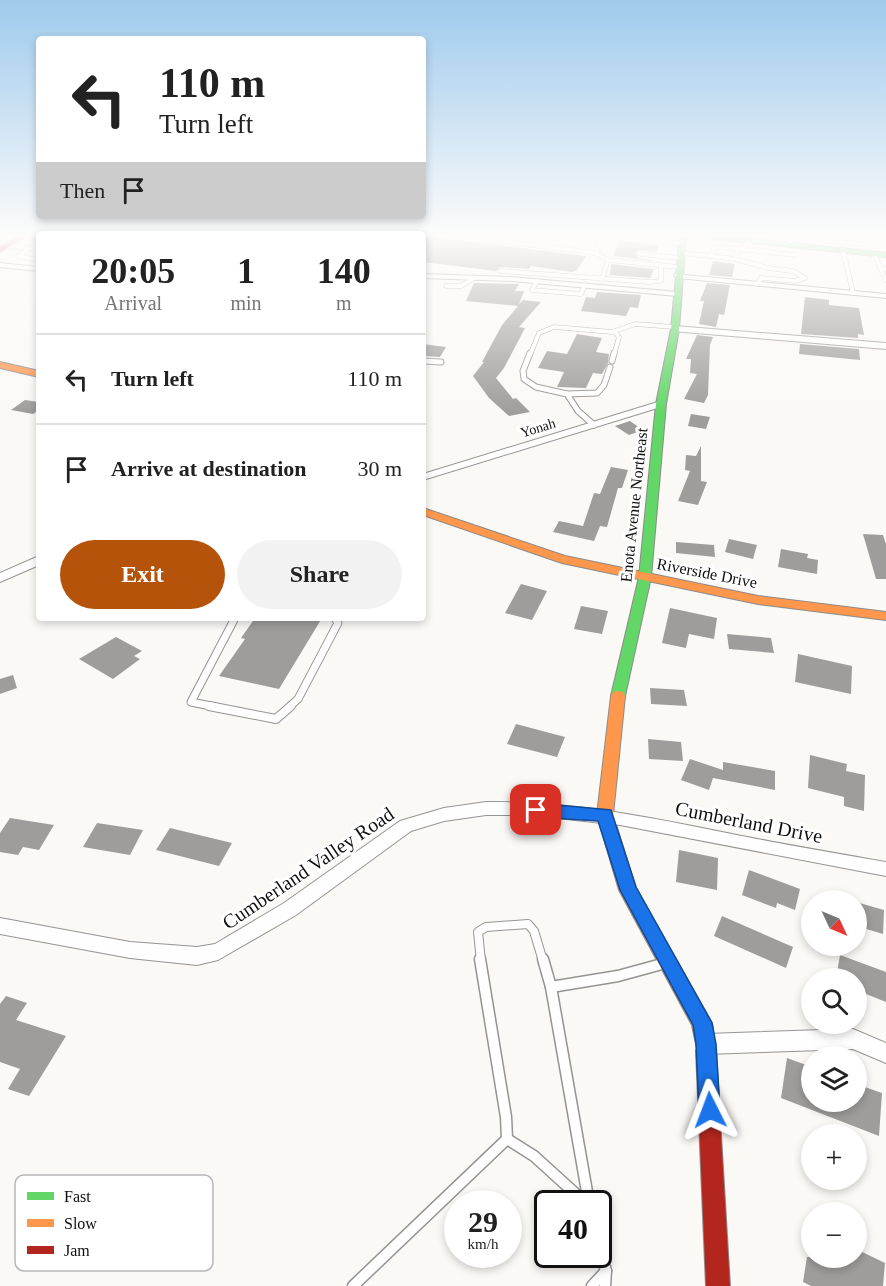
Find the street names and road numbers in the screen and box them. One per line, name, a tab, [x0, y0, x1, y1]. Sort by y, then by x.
street label: Yonah	[519, 416, 557, 440]
street label: Enota Avenue Northeast	[617, 426, 651, 583]
street label: Riverside Drive	[655, 555, 759, 591]
street label: Cumberland Drive	[674, 797, 825, 847]
street label: Cumberland Valley Road	[218, 802, 398, 934]

